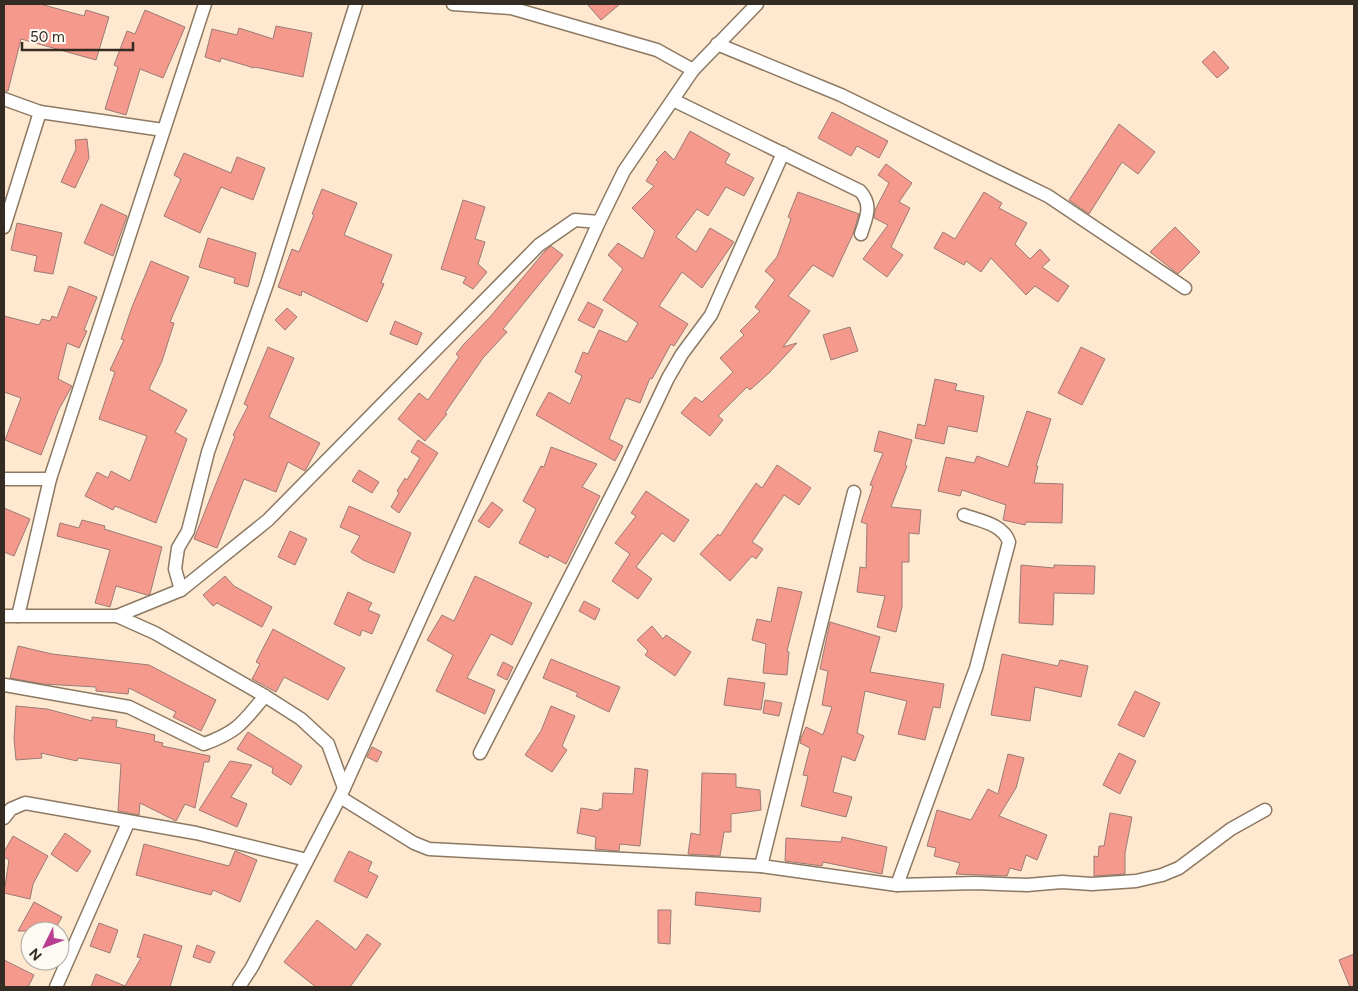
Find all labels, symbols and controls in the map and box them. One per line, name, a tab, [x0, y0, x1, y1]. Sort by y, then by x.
scale bar	[22, 20, 134, 52]
text: 50 m	[30, 28, 65, 46]
north arrow	[20, 921, 70, 971]
text: N	[26, 945, 46, 964]

